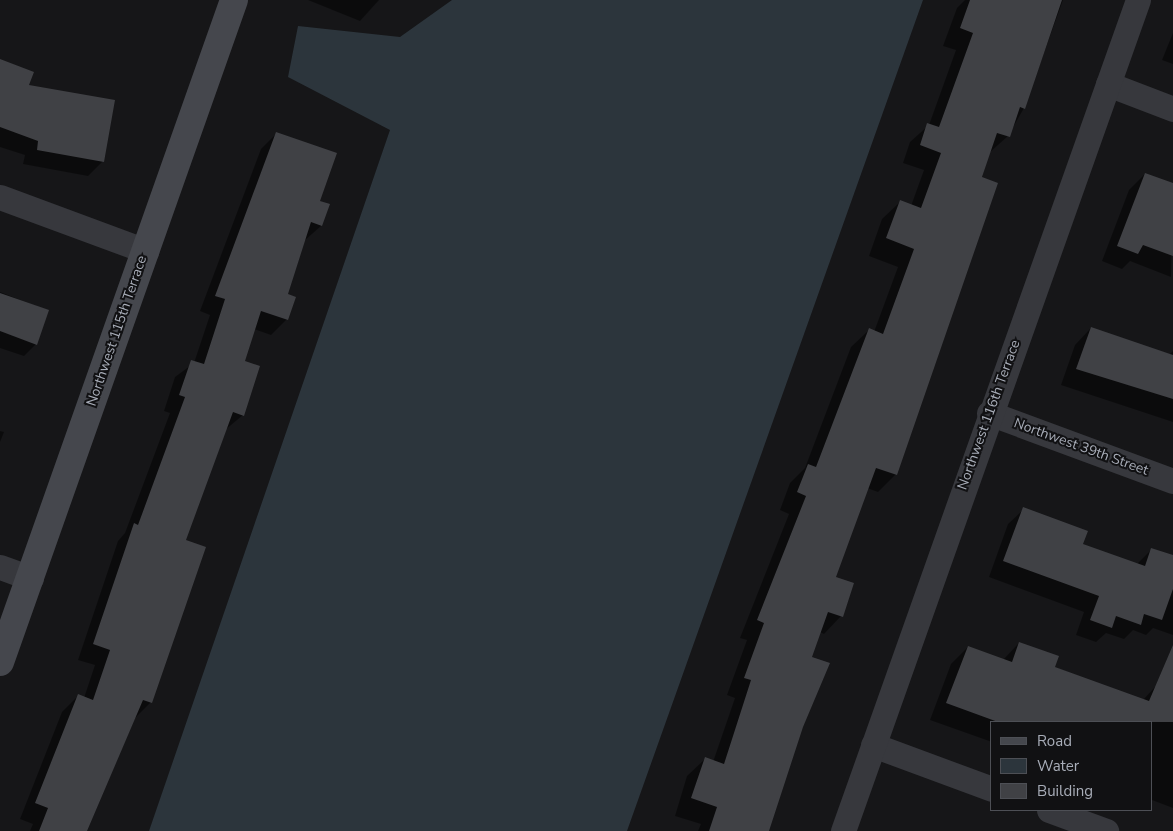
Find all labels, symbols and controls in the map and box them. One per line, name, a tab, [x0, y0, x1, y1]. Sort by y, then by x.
street label: Northwest 115th Terrace	[83, 253, 151, 409]
street label: Northwest 116th Terrace	[954, 338, 1024, 492]
street label: Northwest 39th Street	[1011, 415, 1151, 479]
legend	[990, 721, 1153, 811]
text: Road	[1037, 731, 1072, 751]
text: Water	[1037, 756, 1079, 776]
text: Building	[1037, 781, 1093, 801]

